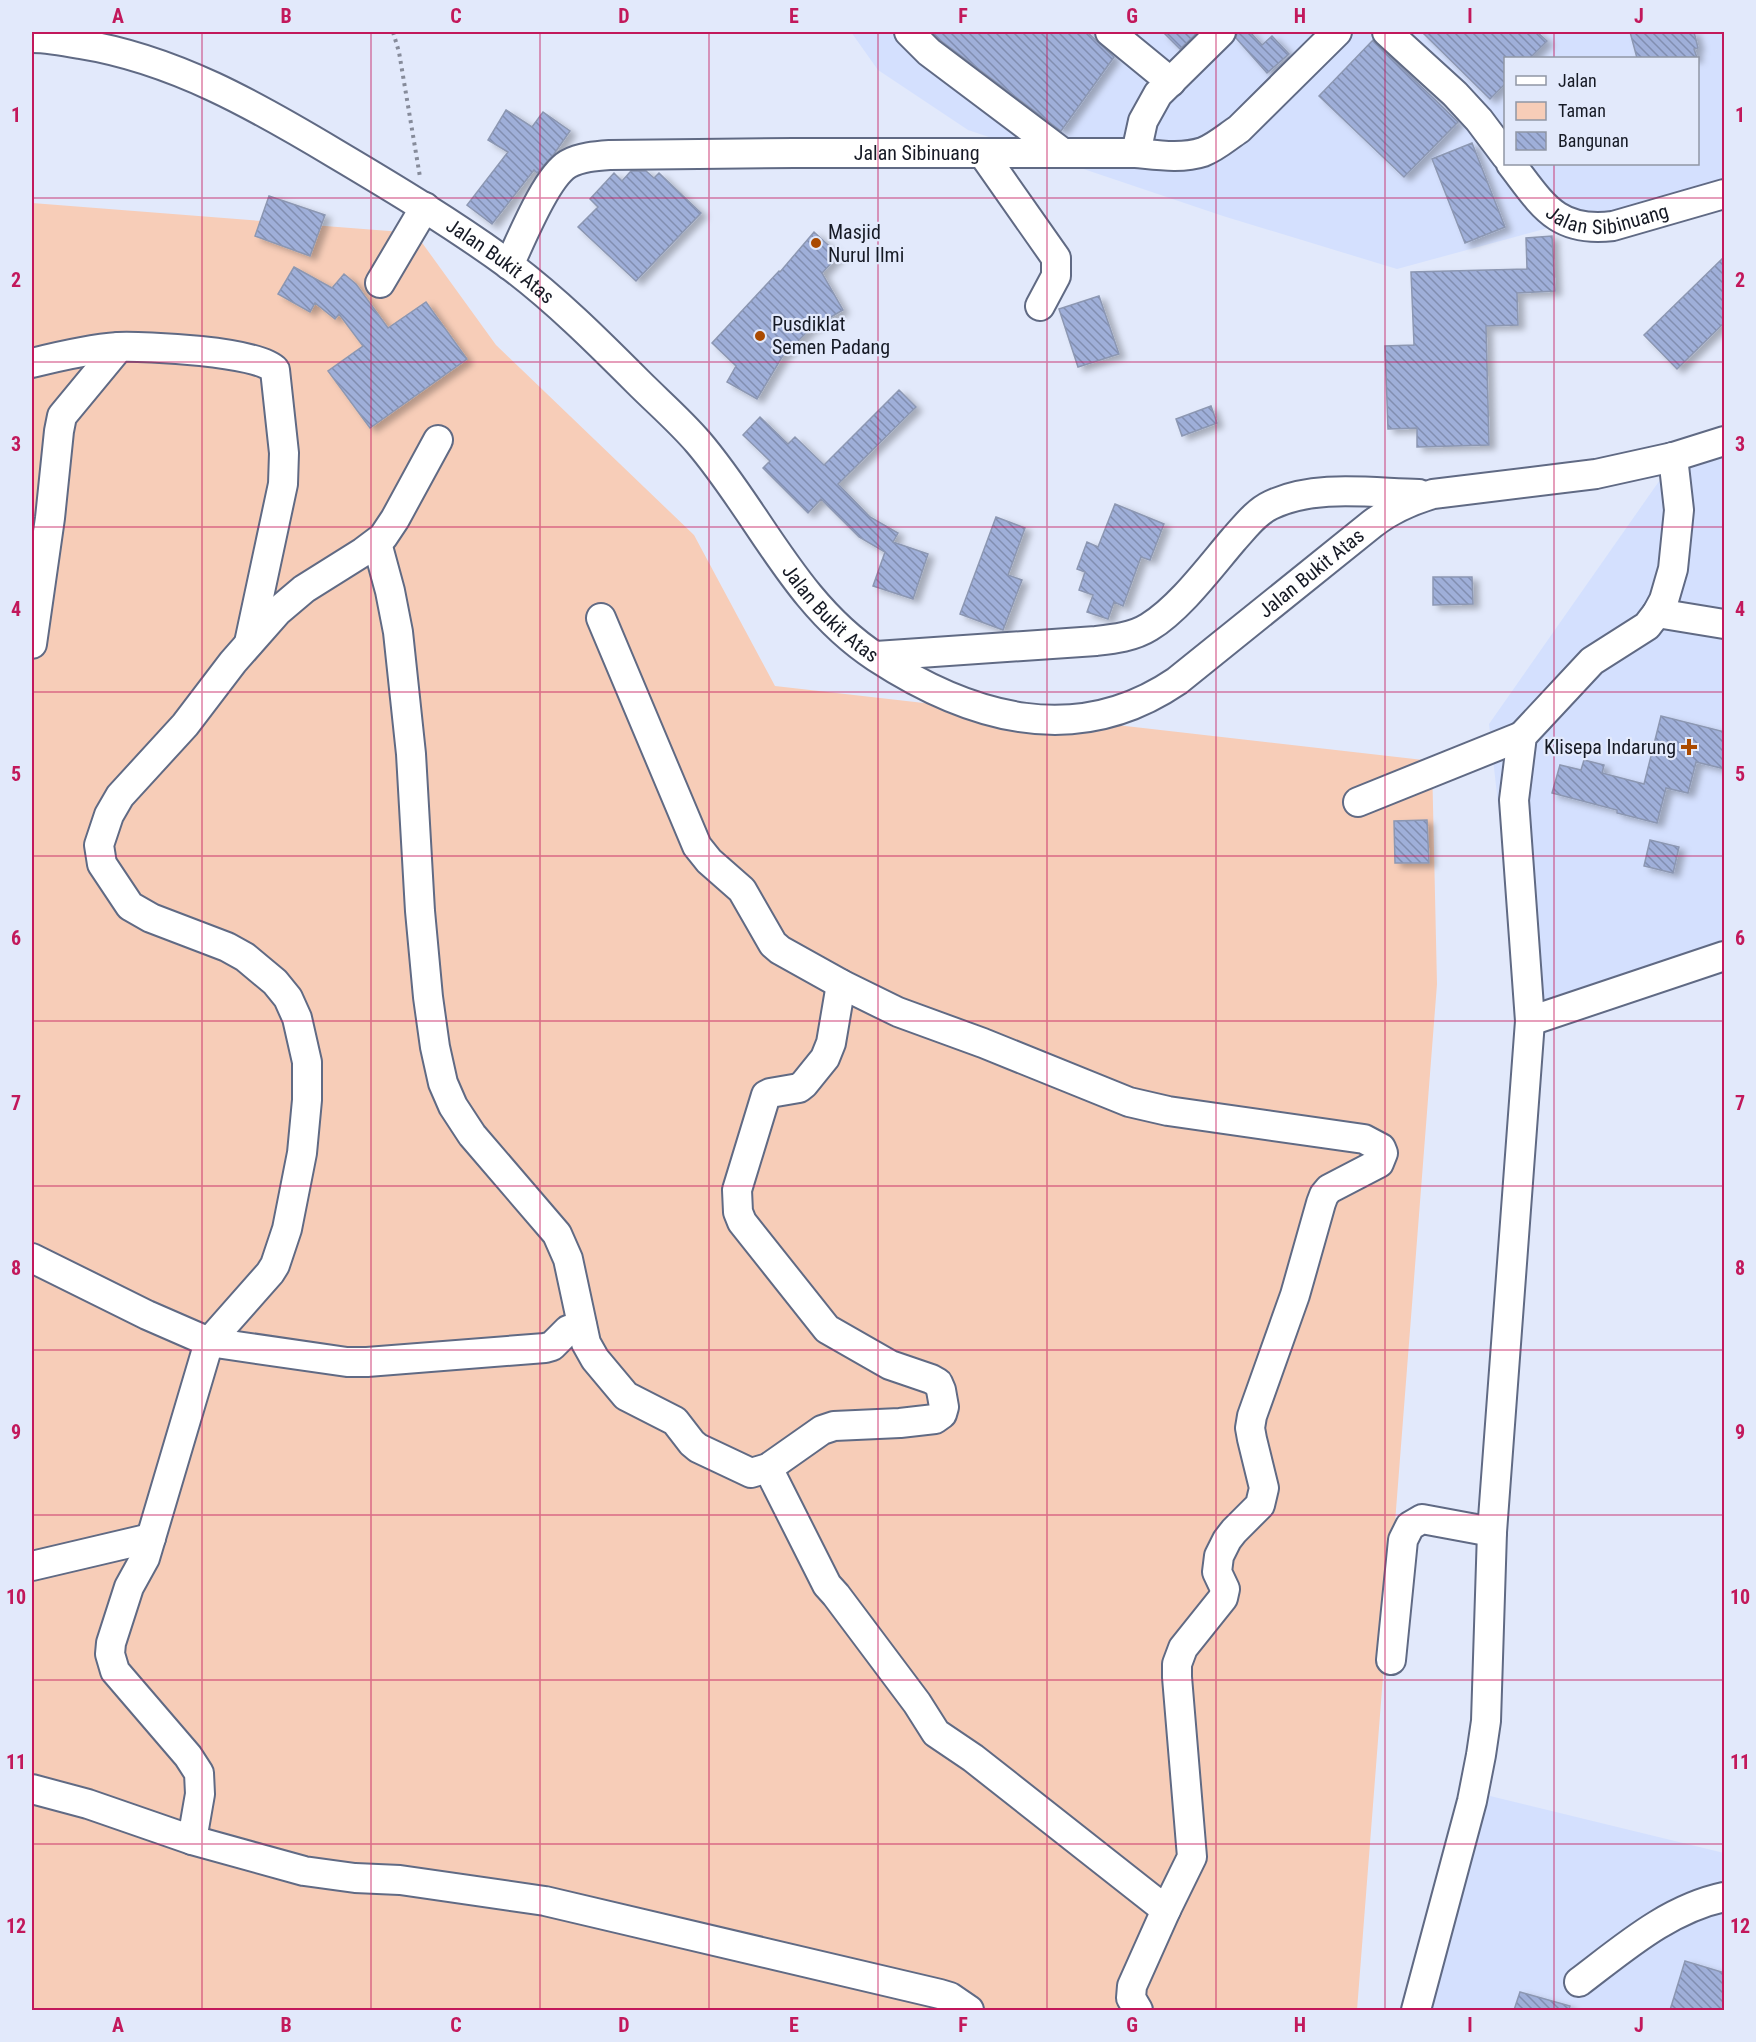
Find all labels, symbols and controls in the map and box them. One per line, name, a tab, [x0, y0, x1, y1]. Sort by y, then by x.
text: A	[112, 4, 124, 28]
text: B	[280, 4, 292, 28]
text: C	[450, 4, 462, 28]
text: D	[618, 4, 630, 28]
text: E	[789, 4, 799, 28]
text: F	[958, 4, 968, 28]
text: G	[1126, 4, 1138, 28]
text: H	[1294, 4, 1306, 28]
text: I	[1467, 4, 1473, 28]
text: J	[1634, 4, 1644, 28]
legend	[1504, 57, 1699, 165]
text: Jalan	[1558, 70, 1597, 91]
text: Taman	[1558, 100, 1606, 121]
text: 1	[11, 103, 21, 127]
text: 1	[1735, 103, 1745, 127]
text: Bangunan	[1558, 130, 1629, 151]
street label: Jalan Sibinuang	[854, 141, 980, 165]
street label: Jalan Sibinuang	[1541, 199, 1671, 239]
street label: Jalan Bukit Atas	[442, 213, 559, 308]
place label: Masjid Nurul Ilmi	[828, 220, 904, 267]
marker: Masjid Nurul Ilmi	[809, 236, 823, 250]
text: 2	[11, 268, 21, 292]
text: 2	[1735, 268, 1745, 292]
place label: Pusdiklat Semen Padang	[772, 312, 890, 359]
marker: Pusdiklat Semen Padang	[753, 329, 767, 343]
text: 3	[11, 432, 21, 456]
text: 3	[1735, 432, 1745, 456]
street label: Jalan Bukit Atas	[1254, 523, 1369, 623]
street label: Jalan Bukit Atas	[777, 560, 883, 667]
text: 4	[11, 597, 21, 621]
text: 4	[1735, 597, 1745, 621]
place label: Klisepa Indarung	[1544, 735, 1676, 759]
marker: Klisepa Indarung	[1680, 738, 1698, 756]
text: 5	[11, 762, 21, 786]
text: 5	[1735, 762, 1745, 786]
text: 6	[11, 926, 21, 950]
text: 6	[1735, 926, 1745, 950]
text: 7	[11, 1091, 21, 1115]
text: 7	[1735, 1091, 1745, 1115]
text: 8	[11, 1256, 21, 1280]
text: 8	[1735, 1256, 1745, 1280]
text: 9	[11, 1420, 21, 1444]
text: 9	[1735, 1420, 1745, 1444]
text: 10	[6, 1585, 26, 1609]
text: 10	[1730, 1585, 1750, 1609]
text: 11	[6, 1750, 26, 1774]
text: 11	[1730, 1750, 1750, 1774]
text: 12	[6, 1914, 26, 1938]
text: 12	[1730, 1914, 1750, 1938]
text: A	[112, 2013, 124, 2037]
text: B	[280, 2013, 292, 2037]
text: C	[450, 2013, 462, 2037]
text: D	[618, 2013, 630, 2037]
text: E	[789, 2013, 799, 2037]
text: F	[958, 2013, 968, 2037]
text: G	[1126, 2013, 1138, 2037]
text: H	[1294, 2013, 1306, 2037]
text: I	[1467, 2013, 1473, 2037]
text: J	[1634, 2013, 1644, 2037]

